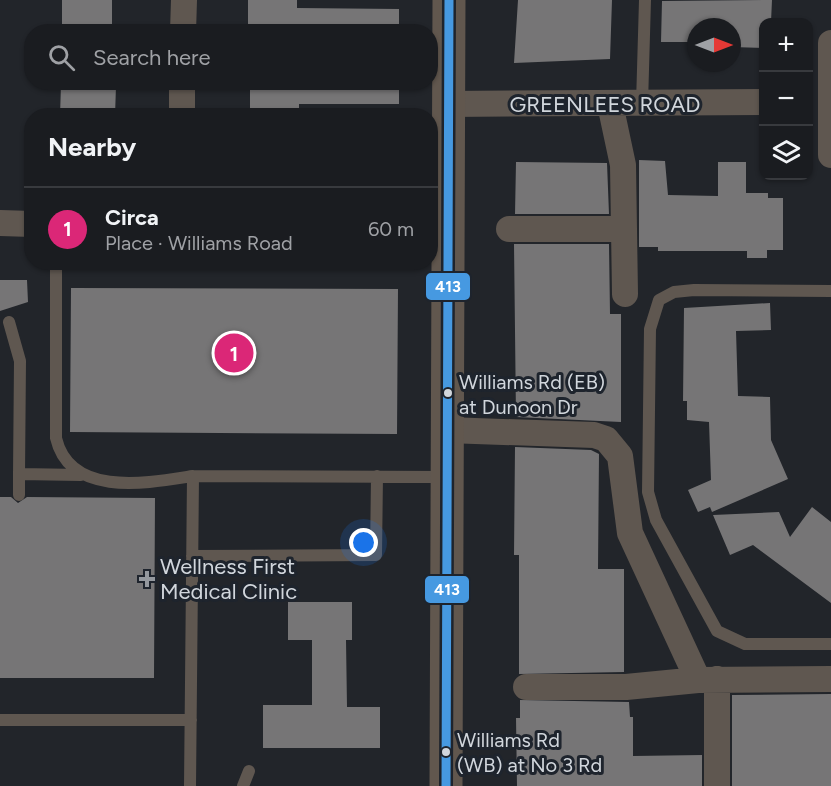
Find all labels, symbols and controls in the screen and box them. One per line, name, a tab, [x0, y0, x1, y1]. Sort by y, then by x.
north arrow	[687, 18, 741, 72]
map controls	[759, 18, 813, 180]
button: +	[759, 18, 813, 72]
search box	[24, 24, 438, 90]
icon: search	[45, 41, 78, 74]
text: Search here	[93, 44, 211, 71]
button: −	[759, 72, 813, 126]
street label: GREENLEES ROAD	[510, 91, 700, 118]
button: layers	[759, 126, 813, 180]
text: Nearby	[48, 131, 136, 163]
text: Circa	[105, 204, 159, 231]
text: 1	[63, 217, 72, 241]
text: 60 m	[368, 217, 414, 241]
text: Place · Williams Road	[105, 231, 293, 255]
line badge: 413	[425, 272, 471, 301]
text: 413	[435, 277, 461, 296]
pin: 1	[214, 330, 254, 376]
place label: Williams Rd (EB) at Dunoon Dr	[459, 370, 605, 419]
marker: Williams Rd (EB) at Dunoon Dr	[442, 387, 454, 399]
your location	[349, 528, 378, 557]
place label: Wellness First Medical Clinic	[160, 553, 297, 605]
marker: Wellness First Medical Clinic	[138, 570, 156, 588]
line badge: 413	[424, 575, 470, 604]
text: 413	[434, 580, 460, 599]
place label: Williams Rd (WB) at No 3 Rd	[457, 728, 602, 777]
marker: Williams Rd (WB) at No 3 Rd	[440, 746, 452, 758]

